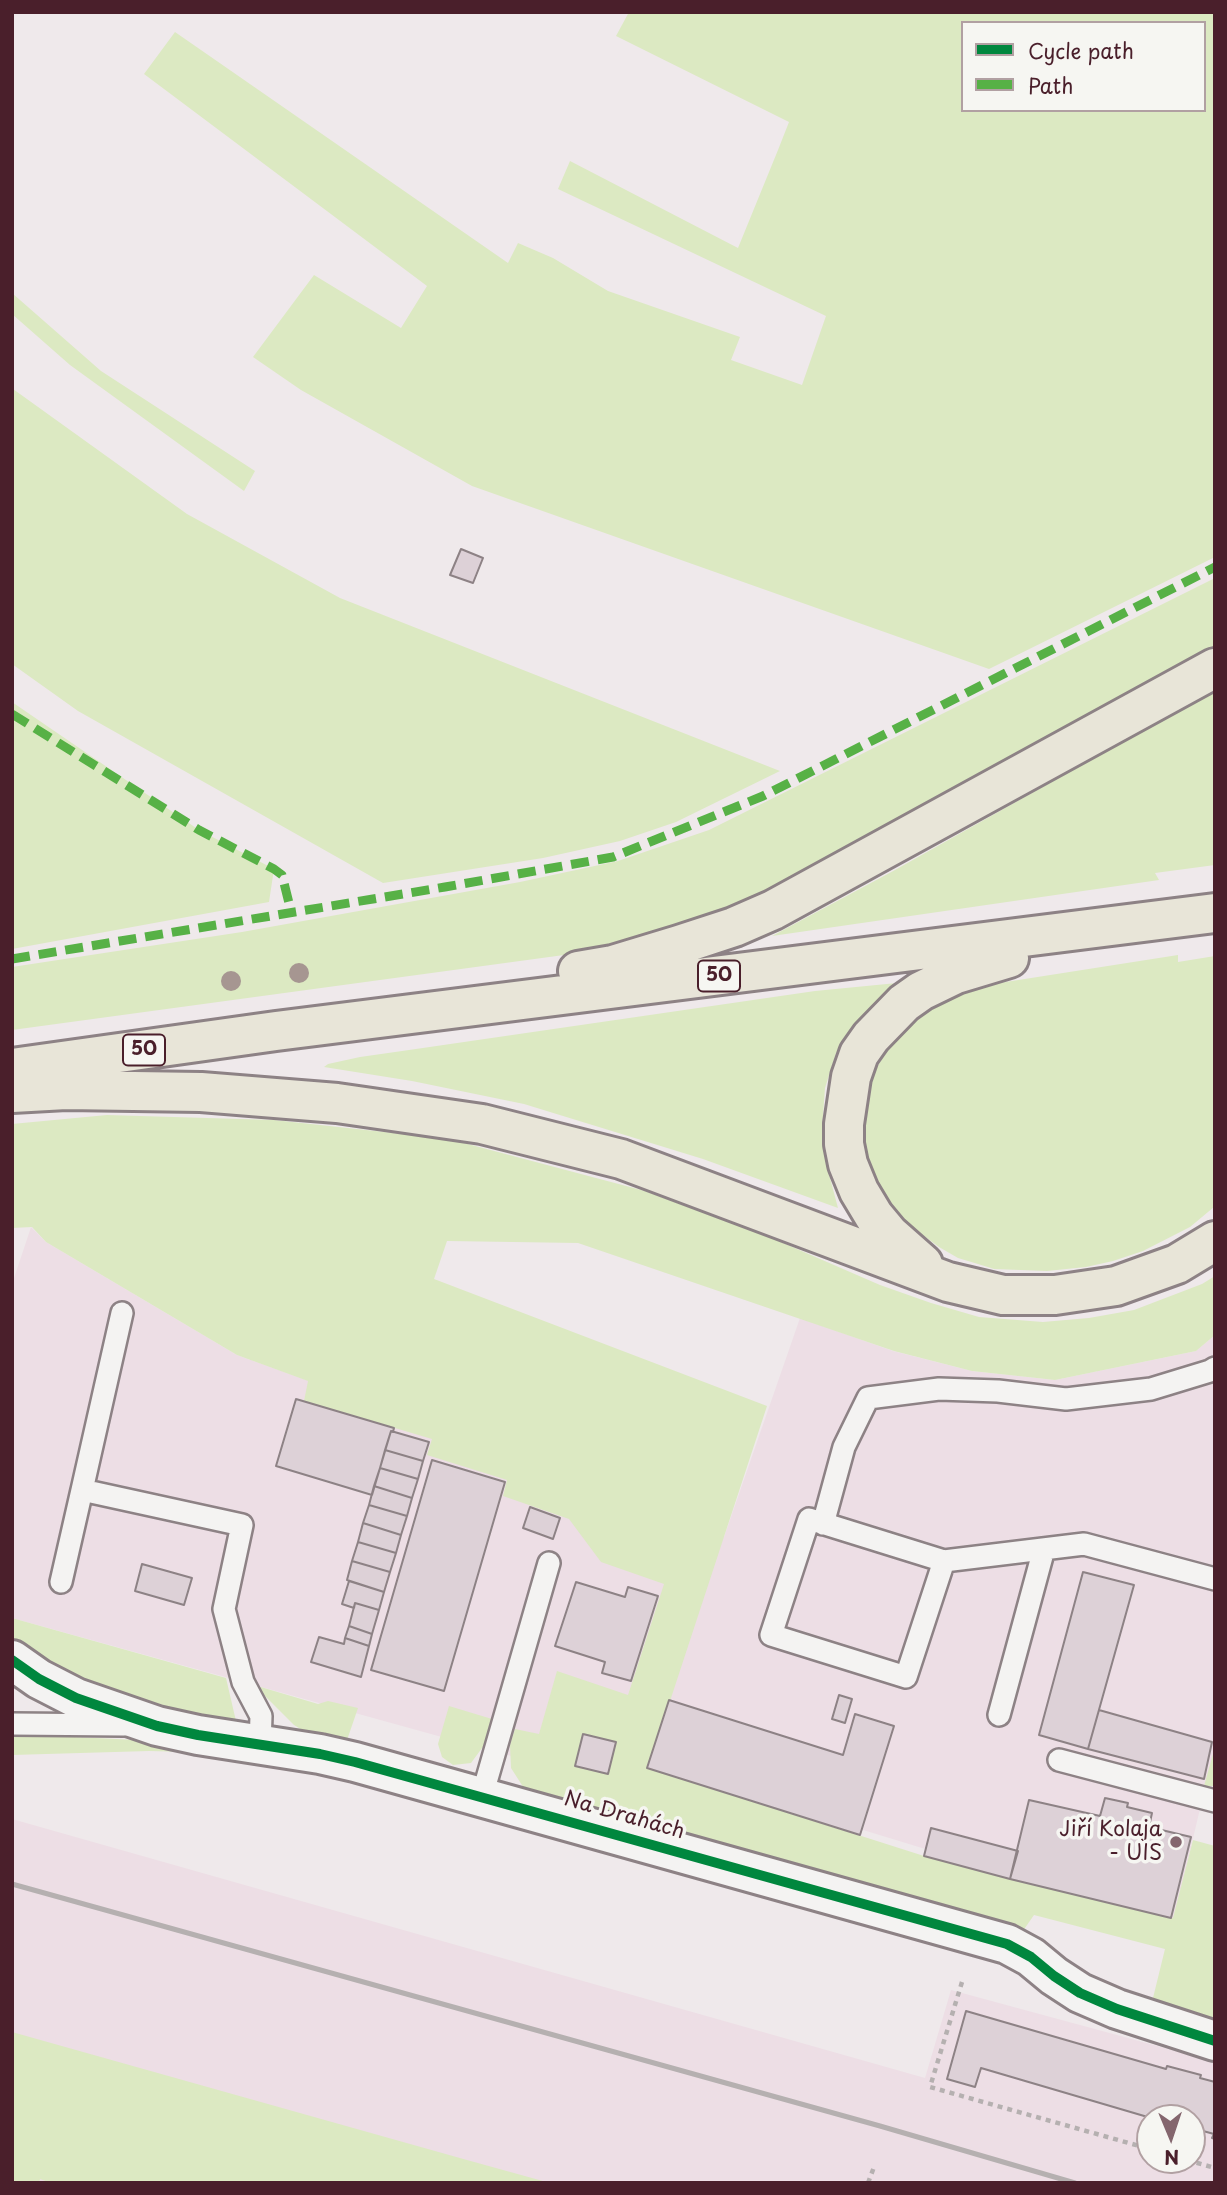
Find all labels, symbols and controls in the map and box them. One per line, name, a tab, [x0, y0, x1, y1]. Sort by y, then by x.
legend	[961, 21, 1206, 112]
text: Cycle path	[1028, 34, 1134, 66]
text: Path	[1028, 69, 1073, 101]
road number: 50	[698, 960, 740, 992]
road number: 50	[123, 1034, 165, 1066]
street label: Na Drahách	[561, 1787, 687, 1845]
place label: Jiří Kolaja - UIS	[1059, 1817, 1162, 1867]
marker: Jiří Kolaja - UIS	[1168, 1834, 1184, 1850]
north arrow	[1136, 2104, 1206, 2174]
text: N	[1164, 2144, 1180, 2172]

